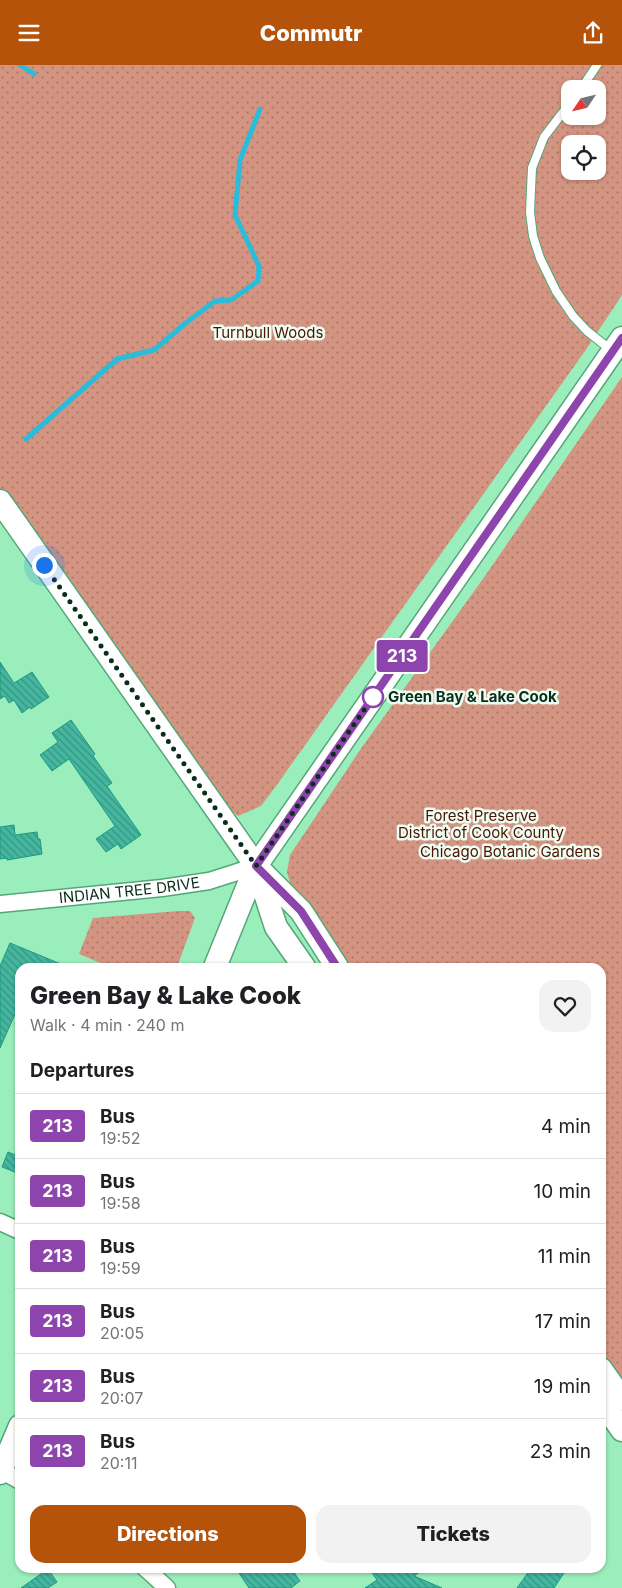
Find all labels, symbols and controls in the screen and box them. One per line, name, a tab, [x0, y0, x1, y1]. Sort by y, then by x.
icon: menu	[15, 19, 43, 47]
icon: share	[579, 19, 607, 47]
text: Commutr	[260, 20, 362, 46]
north arrow	[561, 80, 606, 125]
map controls	[561, 80, 606, 180]
button: locate	[561, 135, 606, 180]
park label: Turnbull Woods	[213, 323, 323, 342]
your location	[32, 553, 57, 578]
line badge: 213	[373, 640, 431, 672]
text: 213	[387, 645, 417, 666]
marker: Green Bay & Lake Cook	[362, 686, 384, 708]
place label: Green Bay & Lake Cook	[388, 687, 557, 706]
park label: Forest Preserve District of Cook County	[398, 806, 565, 842]
park label: Chicago Botanic Gardens	[420, 842, 600, 861]
street label: INDIAN TREE DRIVE	[58, 873, 201, 907]
button: heart	[539, 980, 591, 1032]
text: Green Bay & Lake Cook	[30, 981, 301, 1010]
text: Walk · 4 min · 240 m	[30, 1015, 184, 1035]
text: Departures	[30, 1059, 134, 1082]
text: Bus	[100, 1105, 135, 1128]
text: 213	[42, 1115, 73, 1136]
text: 4 min	[541, 1115, 591, 1138]
text: 19:52	[100, 1128, 141, 1148]
text: Bus	[100, 1170, 135, 1193]
text: 213	[42, 1180, 73, 1201]
text: 10 min	[533, 1180, 591, 1203]
text: 19:58	[100, 1193, 141, 1213]
text: Bus	[100, 1235, 135, 1258]
text: 213	[42, 1245, 73, 1266]
text: 11 min	[538, 1245, 591, 1268]
text: 19:59	[100, 1258, 141, 1278]
text: Bus	[100, 1300, 135, 1323]
text: 213	[42, 1310, 73, 1331]
text: 17 min	[535, 1310, 591, 1333]
text: 20:05	[100, 1323, 144, 1343]
text: Bus	[100, 1365, 135, 1388]
text: 213	[42, 1375, 73, 1396]
text: 19 min	[534, 1375, 591, 1398]
text: 20:07	[100, 1388, 143, 1408]
text: Bus	[100, 1430, 135, 1453]
text: 213	[42, 1440, 73, 1461]
text: 23 min	[530, 1440, 591, 1463]
text: 20:11	[100, 1453, 137, 1473]
button: Directions	[30, 1505, 306, 1563]
button: Tickets	[316, 1505, 591, 1563]

